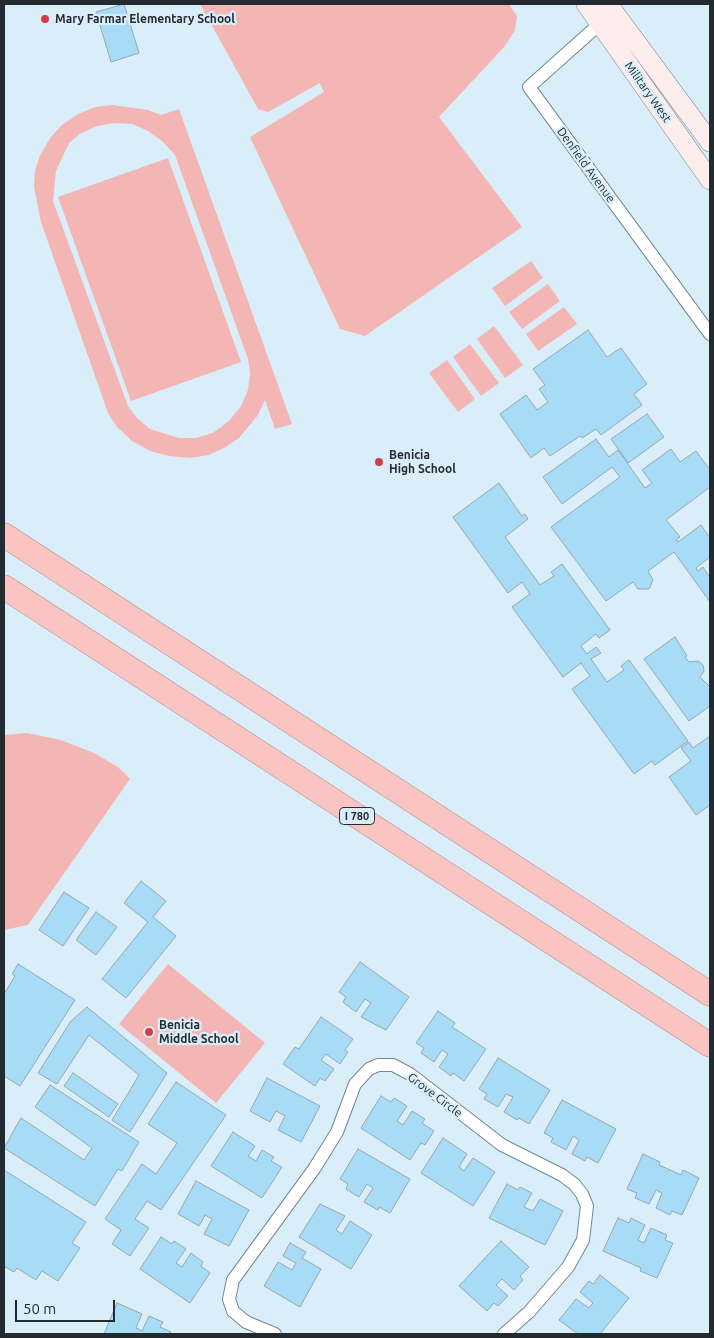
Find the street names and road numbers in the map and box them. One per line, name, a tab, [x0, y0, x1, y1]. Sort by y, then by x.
street label: Military West	[622, 59, 674, 125]
street label: Denfield Avenue	[554, 125, 618, 205]
road number: I 780	[340, 808, 374, 824]
street label: Grove Circle	[405, 1070, 465, 1120]

